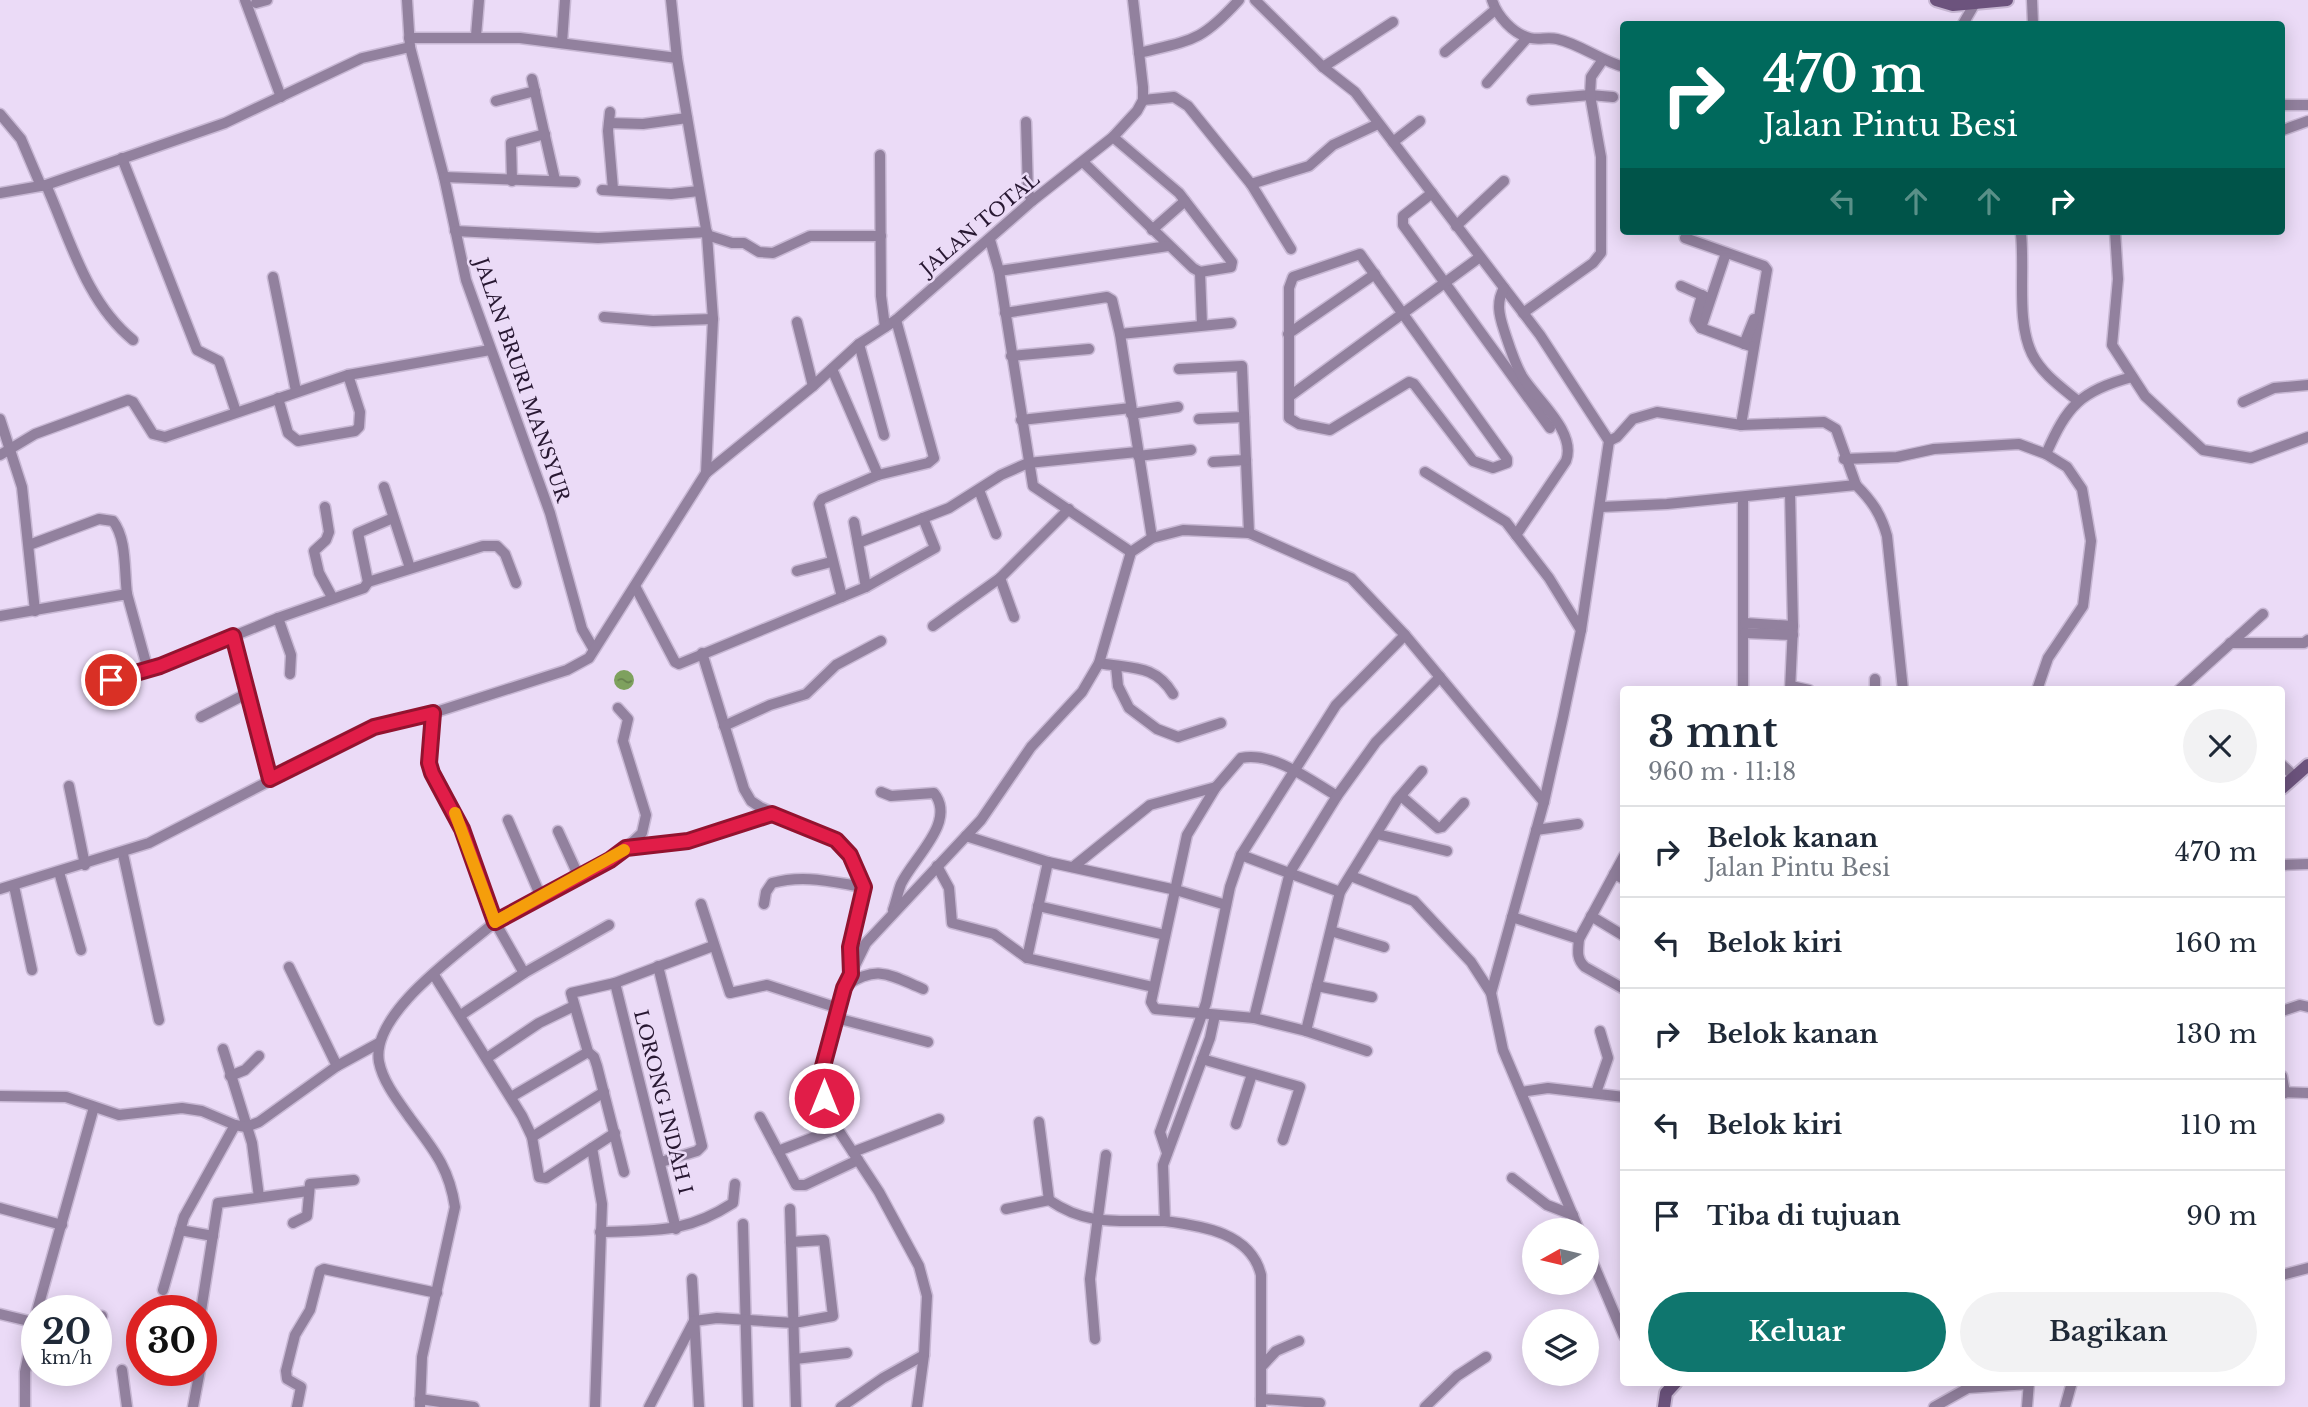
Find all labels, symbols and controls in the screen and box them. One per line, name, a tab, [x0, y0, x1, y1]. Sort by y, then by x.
text: 470 m	[1763, 44, 1925, 105]
icon: right	[1648, 49, 1739, 140]
text: Jalan Pintu Besi	[1763, 105, 2018, 145]
street label: JALAN TOTAL	[914, 168, 1044, 282]
icon: left	[1824, 182, 1862, 220]
icon: ahead	[1897, 182, 1935, 220]
icon: ahead	[1970, 182, 2008, 220]
icon: right	[2043, 182, 2081, 220]
street label: JALAN BRURI MANSYUR	[468, 252, 575, 506]
pin	[81, 650, 141, 710]
icon: arrive	[92, 661, 130, 699]
text: 3 mnt	[1648, 706, 1778, 758]
button: close	[2183, 709, 2257, 783]
text: 960 m · 11:18	[1648, 758, 1796, 786]
text: Belok kanan	[1707, 822, 1878, 854]
icon: right	[1648, 833, 1686, 871]
text: 470 m	[2175, 836, 2257, 868]
text: Jalan Pintu Besi	[1707, 854, 1890, 882]
icon: left	[1648, 924, 1686, 962]
text: Belok kiri	[1707, 927, 1842, 959]
text: 160 m	[2175, 927, 2257, 959]
street label: LORONG INDAH I	[629, 1007, 697, 1197]
icon: right	[1648, 1015, 1686, 1053]
text: Belok kanan	[1707, 1018, 1878, 1050]
text: 130 m	[2175, 1018, 2257, 1050]
position arrow	[787, 1061, 861, 1135]
icon: left	[1648, 1106, 1686, 1144]
text: Belok kiri	[1707, 1109, 1842, 1141]
text: 110 m	[2180, 1109, 2257, 1141]
icon: arrive	[1648, 1197, 1686, 1235]
text: Tiba di tujuan	[1707, 1200, 1901, 1232]
text: 90 m	[2186, 1200, 2257, 1232]
north arrow	[1522, 1218, 1600, 1295]
map controls	[1522, 1218, 1599, 1386]
button: Keluar	[1648, 1292, 1946, 1372]
button: Bagikan	[1960, 1292, 2257, 1372]
speed limit sign: 30	[126, 1295, 217, 1386]
button: layers	[1522, 1309, 1599, 1386]
text: 20	[42, 1310, 91, 1353]
text: km/h	[41, 1347, 92, 1369]

